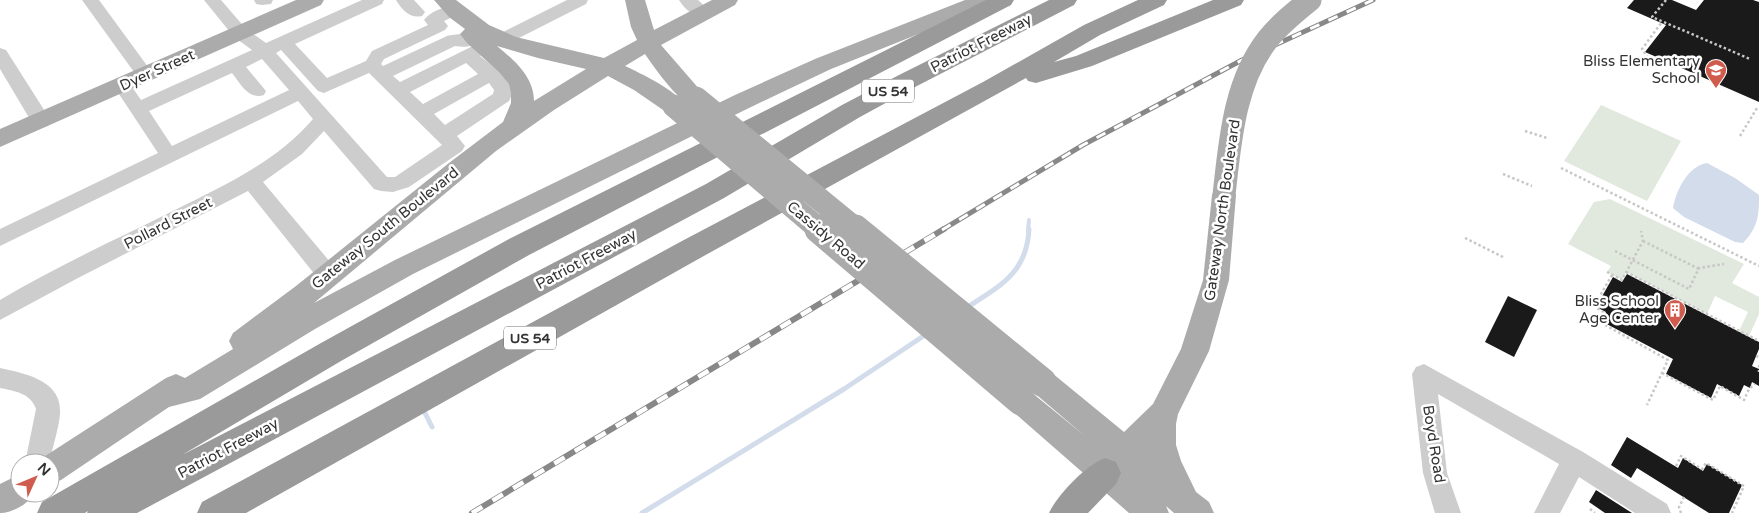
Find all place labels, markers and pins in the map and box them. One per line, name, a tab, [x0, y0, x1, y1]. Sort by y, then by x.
place label: Bliss Elementary School	[1583, 52, 1700, 87]
school or university icon: Bliss Elementary School	[1704, 58, 1728, 89]
place label: Bliss School Age Center	[1575, 292, 1659, 327]
building icon: Bliss School Age Center	[1663, 298, 1687, 329]

